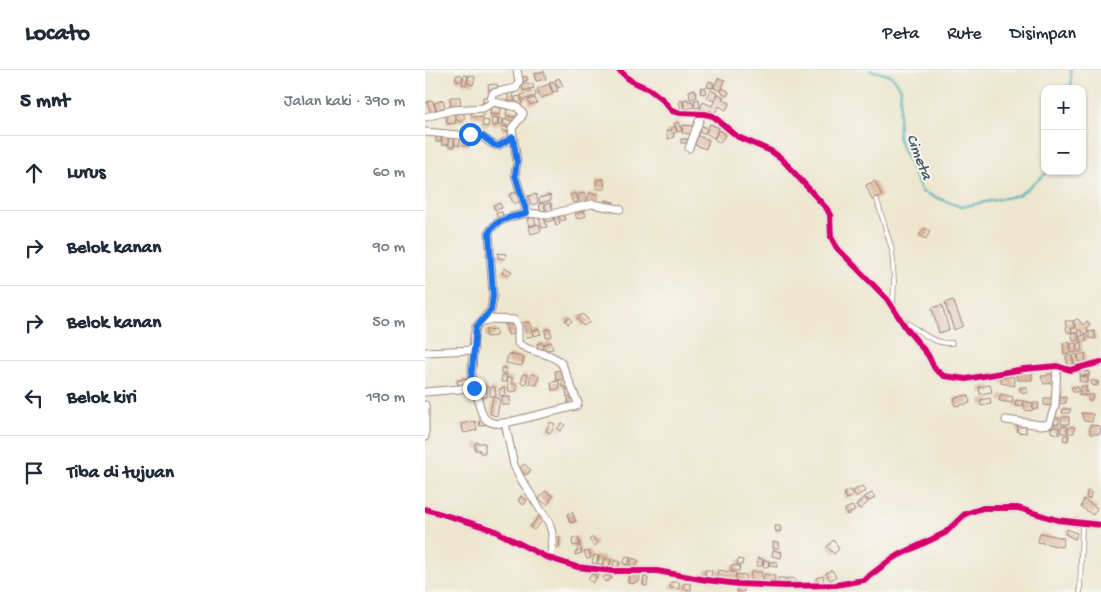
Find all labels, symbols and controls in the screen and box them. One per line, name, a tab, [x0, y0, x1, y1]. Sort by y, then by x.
text: Locato	[25, 20, 90, 49]
text: Peta	[883, 24, 919, 45]
text: Rute	[947, 24, 982, 45]
text: Disimpan	[1010, 24, 1076, 45]
map controls	[1041, 85, 1086, 175]
button: +	[1041, 85, 1086, 130]
text: 5 mnt	[20, 90, 69, 115]
text: Jalan kaki · 390 m	[284, 93, 405, 112]
route start	[459, 123, 482, 146]
button: −	[1041, 130, 1086, 175]
water label: Cimeta	[900, 132, 935, 184]
icon: ahead	[20, 159, 48, 187]
text: Lurus	[67, 162, 106, 185]
text: 60 m	[373, 164, 405, 183]
icon: right	[20, 234, 48, 262]
text: Belok kanan	[67, 237, 161, 260]
text: 90 m	[373, 239, 405, 258]
icon: right	[20, 309, 48, 337]
text: Belok kanan	[67, 312, 161, 335]
text: 50 m	[372, 314, 405, 333]
route end	[463, 377, 486, 400]
icon: left	[20, 384, 48, 412]
text: Belok kiri	[67, 387, 137, 410]
text: 190 m	[366, 389, 405, 408]
icon: arrive	[20, 459, 48, 487]
text: Tiba di tujuan	[67, 462, 174, 485]

